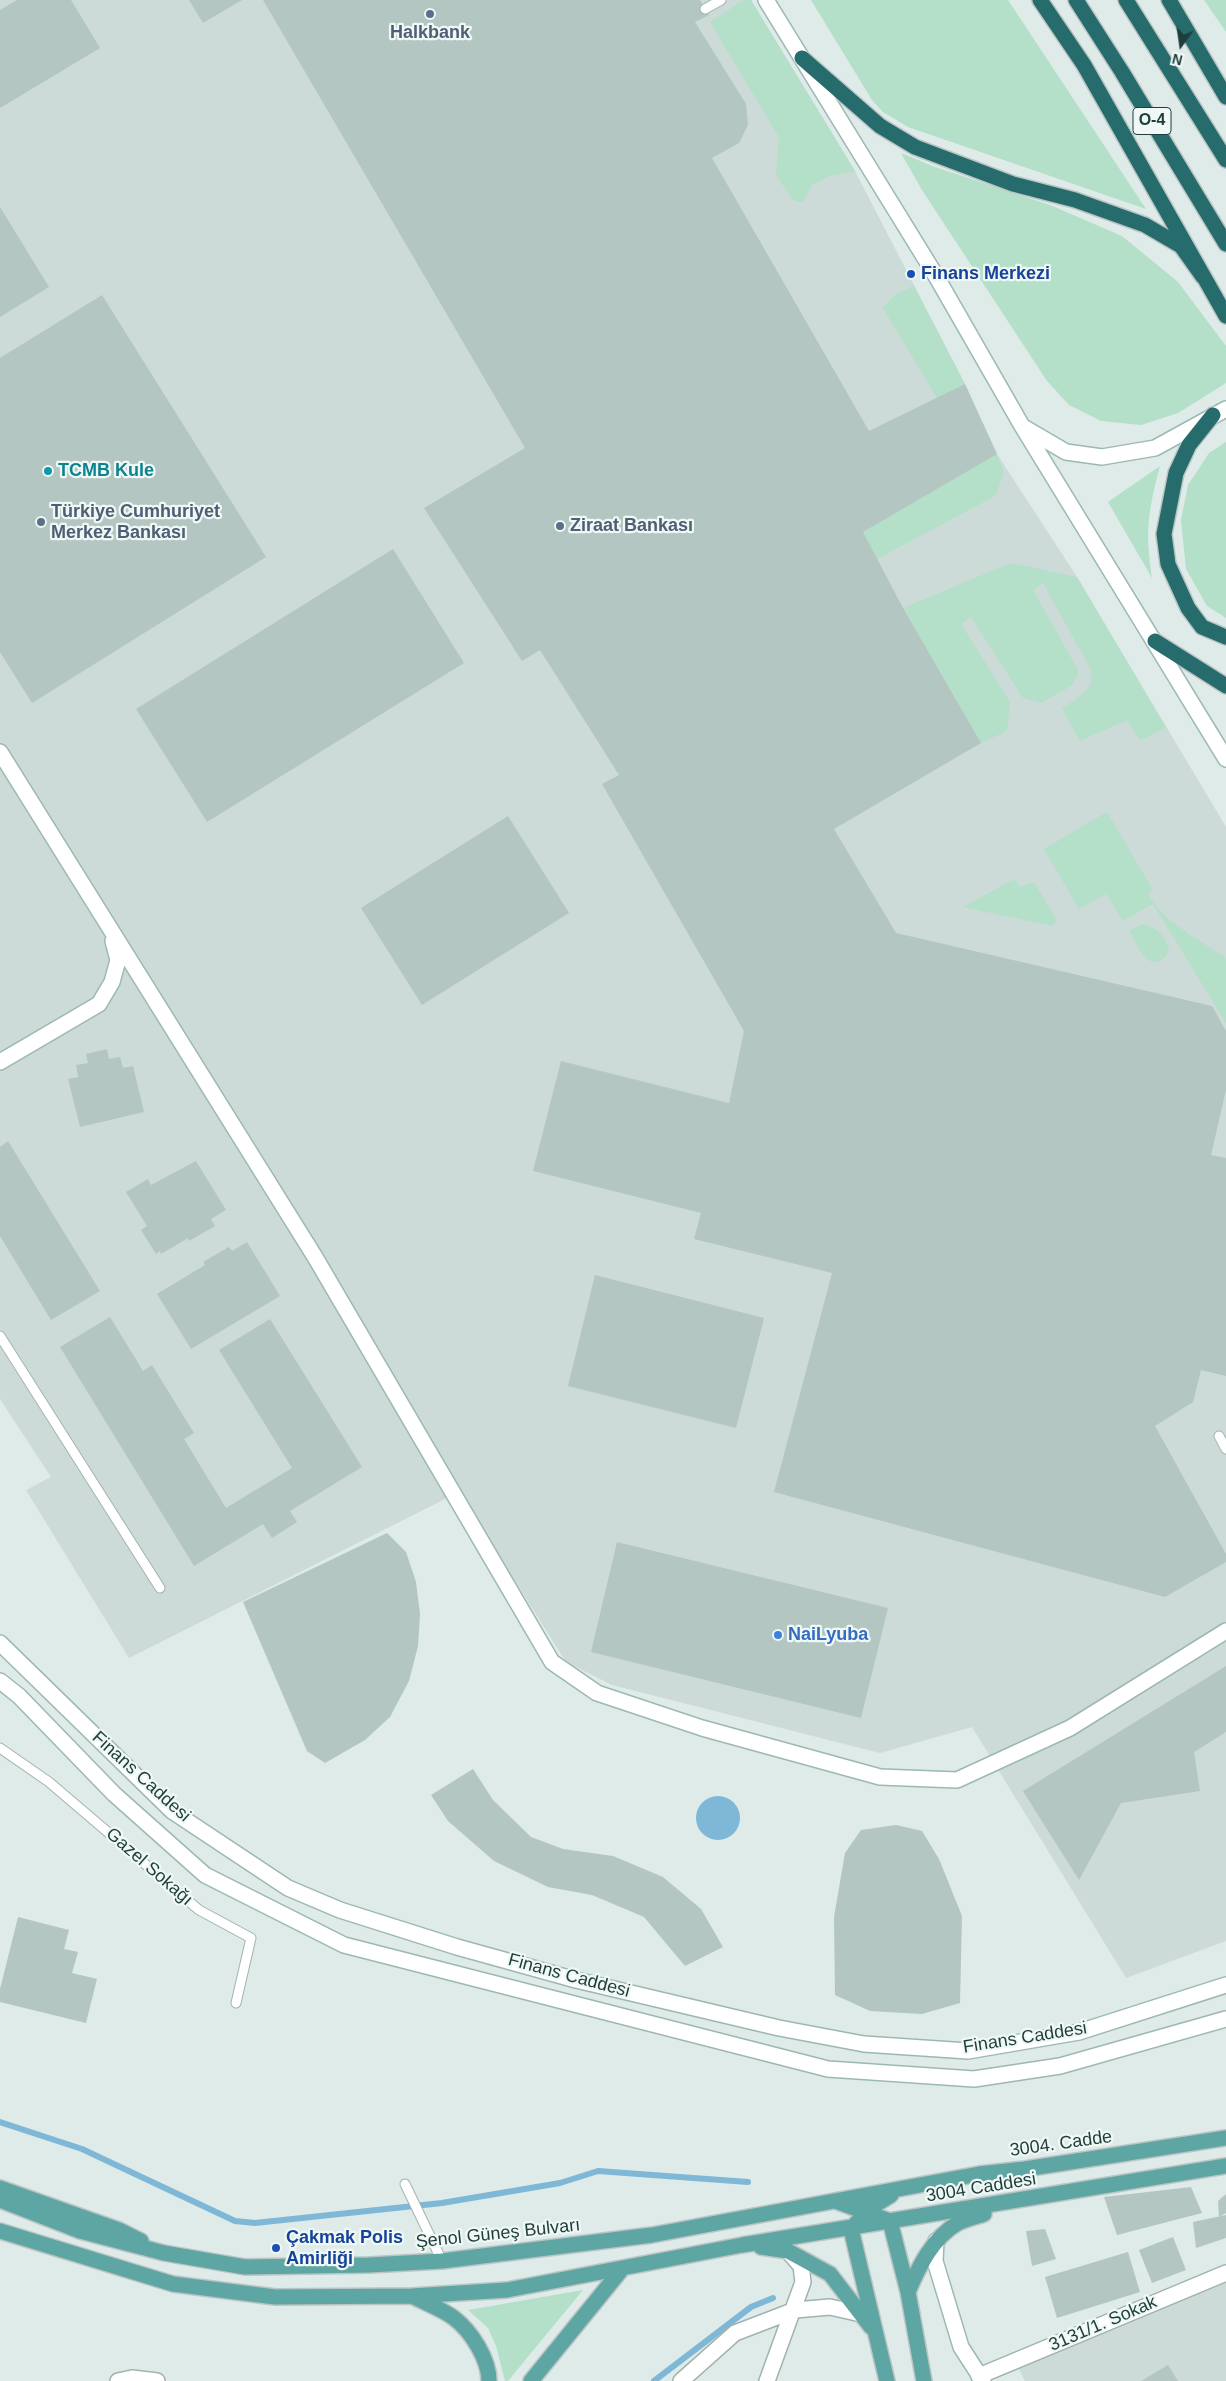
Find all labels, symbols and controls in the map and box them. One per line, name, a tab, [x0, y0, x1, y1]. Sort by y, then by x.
marker: Halkbank	[424, 8, 436, 20]
north arrow	[1156, 20, 1206, 70]
place label: Halkbank	[390, 22, 470, 44]
text: N	[1171, 51, 1184, 69]
road number: O-4	[1133, 108, 1171, 134]
place label: Finans Merkezi	[921, 263, 1050, 285]
marker: Finans Merkezi	[905, 268, 917, 280]
place label: TCMB Kule	[58, 460, 154, 482]
marker: TCMB Kule	[42, 465, 54, 477]
place label: Türkiye Cumhuriyet Merkez Bankası	[51, 501, 220, 544]
place label: Ziraat Bankası	[570, 515, 693, 537]
marker: Türkiye Cumhuriyet Merkez Bankası	[35, 516, 47, 528]
marker: Ziraat Bankası	[554, 520, 566, 532]
place label: NaiLyuba	[788, 1624, 868, 1646]
marker: NaiLyuba	[772, 1629, 784, 1641]
street label: Finans Caddesi	[87, 1727, 195, 1827]
street label: Gazel Sokağı	[101, 1823, 197, 1911]
street label: Finans Caddesi	[506, 1949, 632, 2003]
street label: Finans Caddesi	[962, 2018, 1088, 2058]
street label: 3004. Cadde	[1008, 2126, 1114, 2162]
street label: 3004 Caddesi	[924, 2169, 1038, 2207]
street label: Şenol Güneş Bulvarı	[415, 2215, 581, 2253]
place label: Çakmak Polis Amirliği	[286, 2227, 403, 2270]
marker: Çakmak Polis Amirliği	[270, 2242, 282, 2254]
street label: 3131/1. Sokak	[1046, 2292, 1160, 2356]

